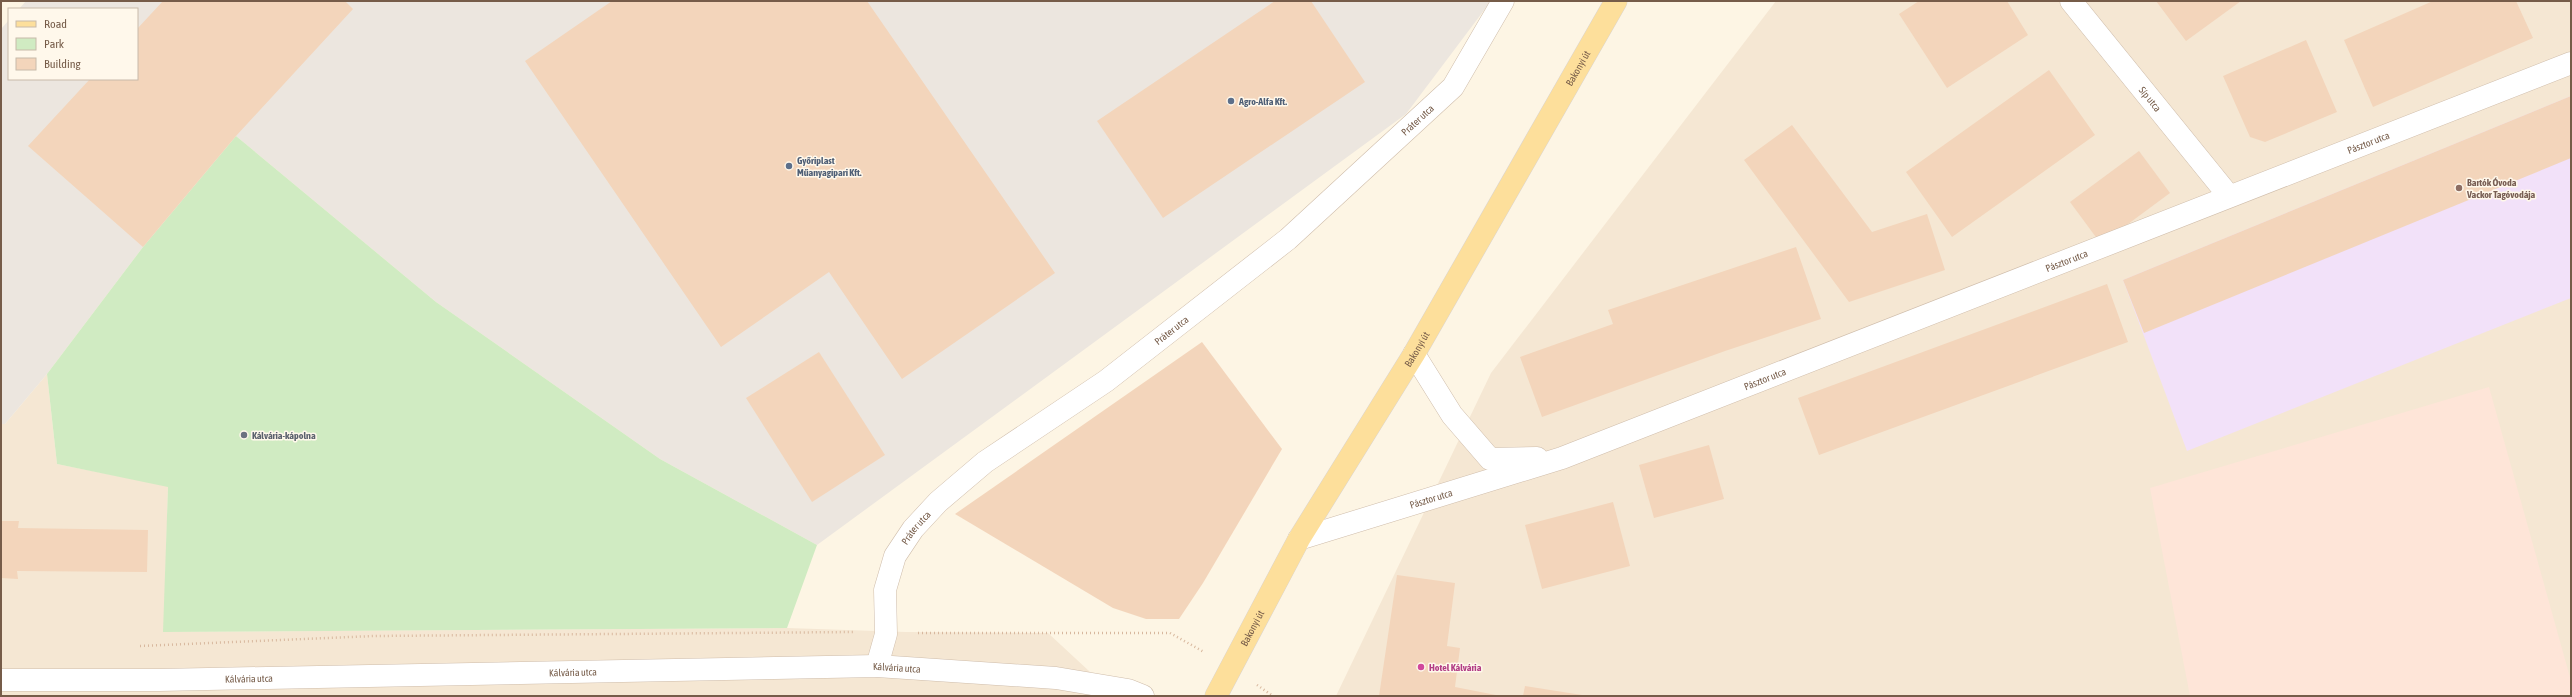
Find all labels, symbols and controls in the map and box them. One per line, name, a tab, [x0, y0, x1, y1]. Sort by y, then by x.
legend	[8, 8, 138, 80]
text: Road	[44, 17, 67, 31]
text: Park	[44, 37, 65, 51]
street label: Bakonyi út	[1564, 49, 1593, 88]
text: Building	[44, 57, 82, 71]
street label: Síp utca	[2137, 85, 2163, 114]
marker: Agro-Alfa Kft.	[1226, 96, 1236, 106]
place label: Agro-Alfa Kft.	[1238, 96, 1287, 107]
street label: Práter utca	[1399, 102, 1436, 138]
street label: Pásztor utca	[2346, 130, 2391, 156]
place label: Győriplast Műanyagipari Kft.	[797, 155, 862, 178]
marker: Győriplast Műanyagipari Kft.	[784, 161, 794, 171]
place label: Bartók Óvoda Vackor Tagóvodája	[2466, 177, 2536, 200]
marker: Bartók Óvoda Vackor Tagóvodája	[2454, 183, 2464, 193]
street label: Pásztor utca	[2044, 248, 2090, 274]
street label: Práter utca	[1152, 314, 1191, 347]
street label: Bakonyi út	[1402, 330, 1432, 369]
street label: Pásztor utca	[1742, 366, 1788, 392]
marker: Kálvária-kápolna	[239, 430, 249, 440]
place label: Kálvária-kápolna	[252, 430, 316, 441]
street label: Pásztor utca	[1408, 487, 1454, 511]
street label: Práter utca	[899, 509, 933, 547]
street label: Bakonyi út	[1239, 608, 1266, 648]
street label: Kálvária utca	[873, 661, 921, 675]
marker: Hotel Kálvária	[1416, 662, 1426, 672]
place label: Hotel Kálvária	[1429, 662, 1482, 673]
street label: Kálvária utca	[549, 666, 597, 678]
street label: Kálvária utca	[225, 673, 273, 685]

